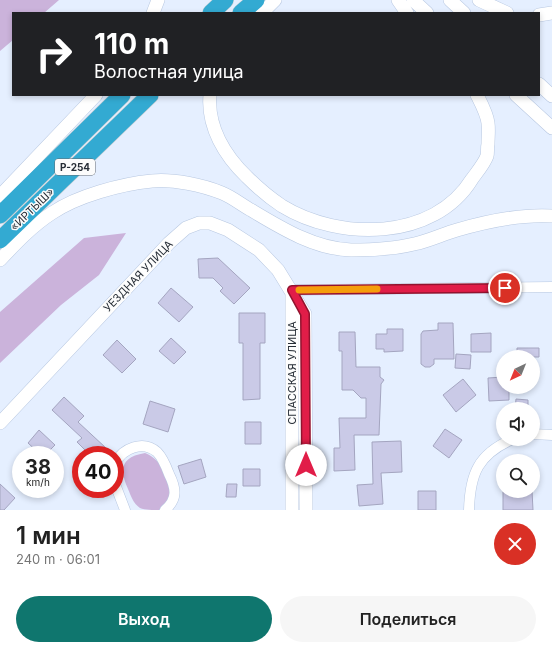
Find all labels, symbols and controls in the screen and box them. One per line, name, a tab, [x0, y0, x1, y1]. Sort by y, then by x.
text: 110 m	[94, 27, 169, 61]
icon: right	[28, 28, 80, 80]
text: Волостная улица	[94, 61, 244, 82]
road number: Р-254	[55, 159, 95, 175]
street label: «ИРТЫШ»	[7, 185, 57, 233]
street label: УЕЗДНАЯ УЛИЦА	[100, 237, 176, 315]
pin	[488, 271, 522, 305]
icon: arrive	[494, 277, 516, 299]
street label: СПАССКАЯ УЛИЦА	[285, 321, 299, 425]
north arrow	[496, 350, 540, 394]
map controls	[496, 350, 540, 498]
button: sound	[496, 402, 540, 446]
position arrow	[285, 444, 327, 486]
speed limit sign: 40	[72, 446, 124, 498]
button: search	[496, 454, 540, 498]
text: 38	[25, 455, 51, 479]
text: km/h	[26, 476, 50, 488]
text: 1 мин	[16, 521, 81, 550]
button: close	[494, 523, 536, 565]
text: 240 m · 06:01	[16, 551, 100, 567]
button: Выход	[16, 596, 272, 642]
button: Поделиться	[280, 596, 536, 642]

